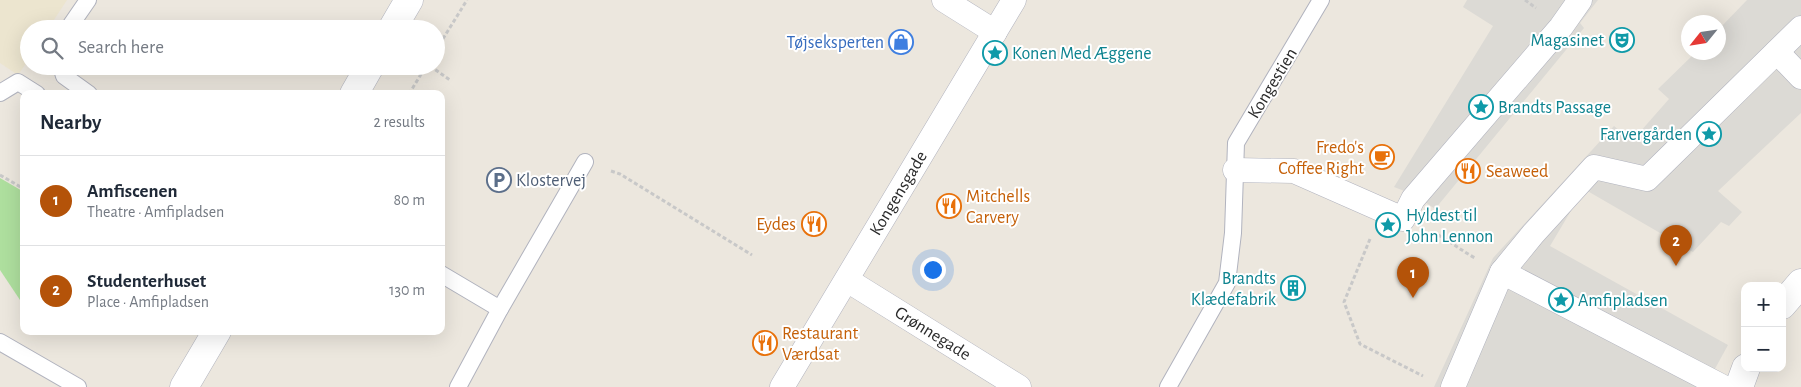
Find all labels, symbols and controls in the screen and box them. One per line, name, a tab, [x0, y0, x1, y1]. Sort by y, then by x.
north arrow	[1681, 15, 1726, 60]
search box	[20, 20, 445, 75]
theatre icon: Magasinet	[1609, 27, 1635, 53]
shop icon: Tøjseksperten	[888, 29, 914, 55]
place label: Magasinet	[1530, 32, 1604, 50]
icon: search	[38, 34, 66, 62]
place label: Tøjseksperten	[787, 34, 884, 52]
text: Search here	[78, 38, 164, 57]
place icon: Konen Med Æggene	[982, 40, 1008, 66]
place label: Konen Med Æggene	[1012, 45, 1152, 63]
street label: Kongestien	[1245, 45, 1301, 122]
place icon: Brandts Passage	[1468, 94, 1494, 120]
place label: Brandts Passage	[1498, 99, 1611, 117]
text: Nearby	[40, 112, 101, 133]
text: 2 results	[373, 114, 425, 130]
place icon: Farvergården	[1696, 121, 1722, 147]
place label: Farvergården	[1600, 126, 1692, 144]
place label: Fredo's Coffee Right	[1278, 139, 1364, 178]
cafe icon: Fredo's Coffee Right	[1369, 144, 1395, 170]
street label: Kongensgade	[867, 148, 931, 239]
restaurant icon: Seaweed	[1455, 158, 1481, 184]
place label: Seaweed	[1486, 163, 1548, 181]
parking icon: Klostervej	[486, 167, 512, 193]
place label: Klostervej	[516, 172, 586, 190]
text: Amfiscenen	[87, 182, 177, 201]
place label: Mitchells Carvery	[966, 188, 1030, 227]
text: 1	[53, 192, 59, 208]
text: 80 m	[394, 192, 425, 208]
restaurant icon: Mitchells Carvery	[936, 193, 962, 219]
text: Theatre · Amfipladsen	[87, 204, 224, 220]
place label: Hyldest til John Lennon	[1406, 207, 1493, 246]
restaurant icon: Eydes	[801, 211, 827, 237]
place icon: Hyldest til John Lennon	[1375, 212, 1401, 238]
place label: Eydes	[756, 216, 796, 234]
pin: 2	[1660, 225, 1692, 266]
your location	[920, 257, 946, 283]
pin: 1	[1397, 257, 1429, 298]
place label: Brandts Klædefabrik	[1191, 270, 1277, 309]
text: Studenterhuset	[87, 272, 206, 291]
building icon: Brandts Klædefabrik	[1280, 275, 1306, 301]
text: 2	[52, 282, 60, 298]
text: 130 m	[389, 282, 425, 298]
map controls	[1741, 282, 1786, 372]
button: +	[1741, 282, 1786, 327]
place icon: Amfipladsen	[1548, 287, 1574, 313]
place label: Amfipladsen	[1578, 292, 1668, 310]
text: Place · Amfipladsen	[87, 294, 209, 310]
street label: Grønnegade	[891, 303, 974, 364]
place label: Restaurant Værdsat	[782, 325, 858, 364]
button: −	[1741, 327, 1786, 372]
restaurant icon: Restaurant Værdsat	[752, 330, 778, 356]

